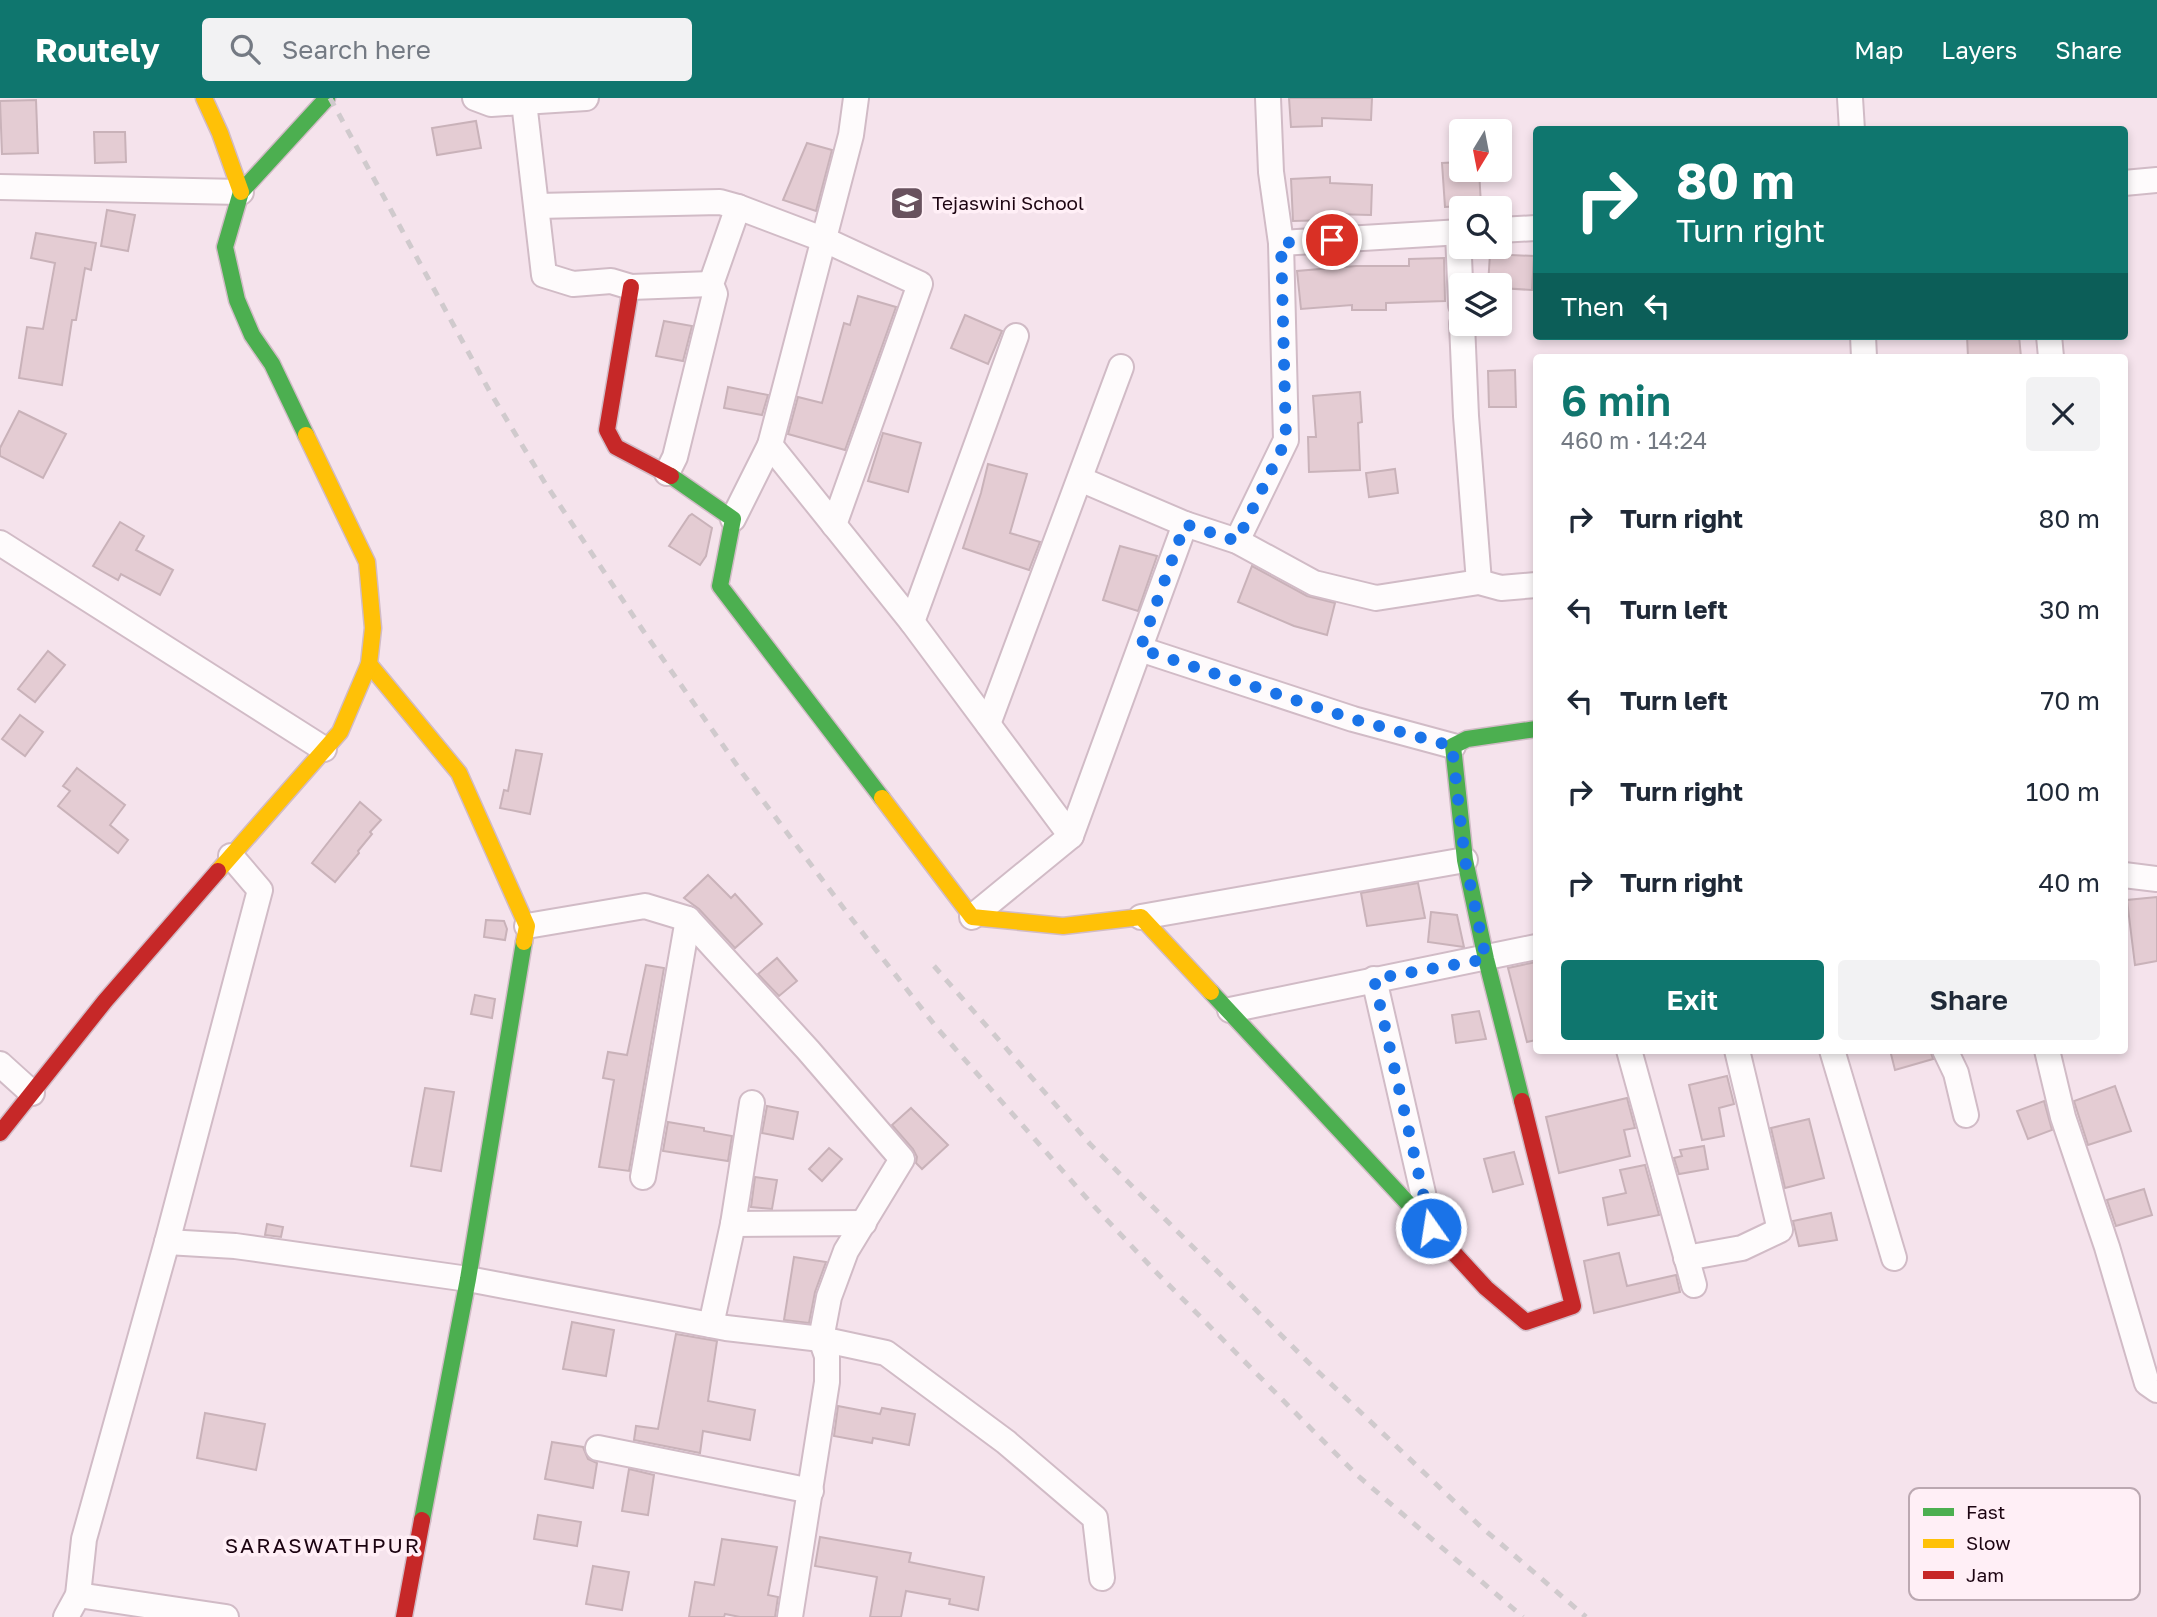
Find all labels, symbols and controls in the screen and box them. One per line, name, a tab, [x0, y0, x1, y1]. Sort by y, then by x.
search box	[202, 18, 692, 81]
text: Routely	[35, 30, 160, 69]
icon: search	[226, 30, 264, 68]
text: Search here	[282, 34, 431, 65]
text: Map	[1854, 35, 1903, 64]
text: Layers	[1941, 35, 2017, 64]
text: Share	[2055, 35, 2122, 64]
north arrow	[1449, 119, 1512, 182]
map controls	[1449, 119, 1512, 336]
text: 80 m	[1676, 151, 1794, 210]
icon: right	[1561, 154, 1652, 245]
school or university icon: Tejaswini School	[888, 184, 926, 222]
place label: Tejaswini School	[932, 191, 1084, 214]
button: search	[1449, 196, 1512, 259]
pin	[1302, 210, 1362, 270]
text: Turn right	[1676, 211, 1825, 249]
icon: arrive	[1313, 221, 1351, 259]
button: layers	[1449, 273, 1512, 336]
icon: left	[1638, 287, 1676, 325]
text: Then	[1561, 291, 1624, 322]
text: 6 min	[1561, 375, 1671, 425]
button: close	[2026, 377, 2100, 451]
text: 460 m · 14:24	[1561, 426, 1707, 454]
icon: right	[1561, 500, 1599, 538]
text: Turn right	[1620, 503, 1743, 534]
text: 80 m	[2039, 503, 2100, 534]
icon: left	[1561, 591, 1599, 629]
text: Turn left	[1620, 594, 1728, 625]
text: 30 m	[2039, 594, 2100, 625]
icon: left	[1561, 682, 1599, 720]
text: Turn left	[1620, 685, 1728, 716]
text: 70 m	[2041, 685, 2100, 716]
icon: right	[1561, 773, 1599, 811]
text: Turn right	[1620, 776, 1743, 807]
text: 100 m	[2026, 776, 2100, 807]
icon: right	[1561, 864, 1599, 902]
text: Turn right	[1620, 867, 1743, 898]
text: 40 m	[2039, 867, 2100, 898]
button: Exit	[1561, 960, 1824, 1040]
button: Share	[1838, 960, 2100, 1040]
position arrow	[1394, 1191, 1468, 1265]
legend	[1909, 1488, 2140, 1600]
text: Fast	[1966, 1500, 2005, 1523]
text: Slow	[1966, 1531, 2011, 1554]
district label: SARASWATHPUR	[225, 1532, 421, 1558]
text: Jam	[1966, 1563, 2004, 1586]

